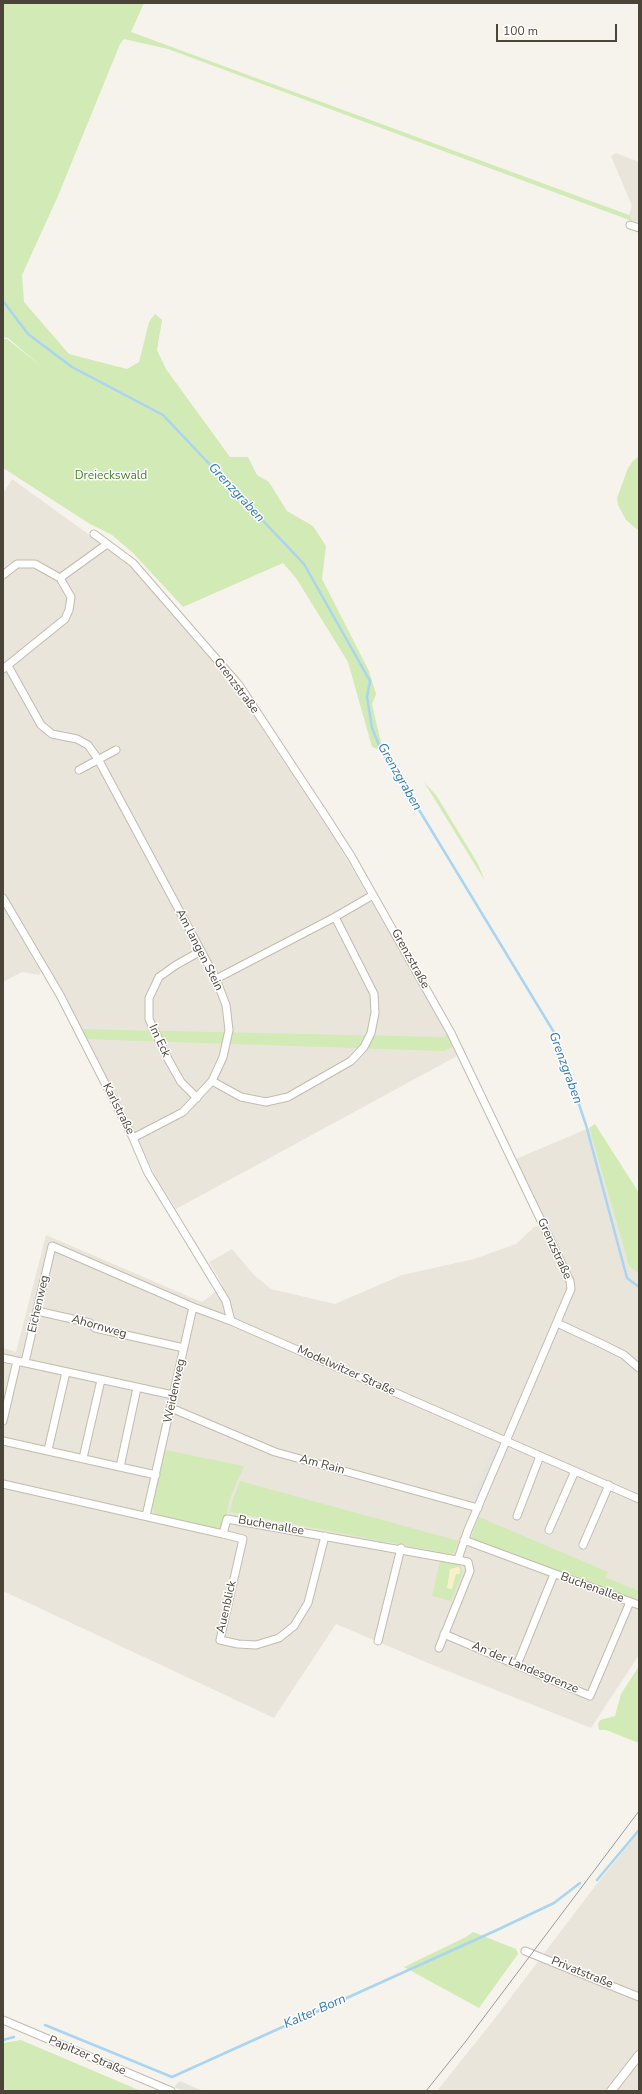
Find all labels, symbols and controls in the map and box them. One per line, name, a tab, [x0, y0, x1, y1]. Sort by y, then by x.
scale bar	[498, 16, 619, 42]
text: 100 m	[503, 23, 538, 39]
water label: Grenzgraben	[205, 460, 267, 526]
park label: Dreieckswald	[75, 469, 147, 483]
street label: Grenzstraße	[210, 655, 262, 717]
water label: Grenzgraben	[373, 741, 425, 813]
street label: Am langen Stein	[172, 907, 226, 993]
street label: Grenzstraße	[388, 927, 432, 991]
street label: Im Eck	[145, 1022, 173, 1060]
water label: Grenzgraben	[545, 1030, 585, 1106]
street label: Karlstraße	[99, 1081, 137, 1137]
street label: Grenzstraße	[534, 1216, 574, 1282]
street label: Eichenweg	[25, 1274, 53, 1334]
street label: Ahornweg	[70, 1312, 128, 1342]
street label: Modelwitzer Straße	[295, 1343, 397, 1399]
street label: Weidenweg	[161, 1358, 189, 1424]
street label: Am Rain	[298, 1452, 346, 1478]
street label: Buchenallee	[237, 1513, 305, 1539]
street label: Buchenallee	[558, 1570, 626, 1606]
street label: Auenblick	[214, 1579, 240, 1635]
street label: An der Landesgrenze	[469, 1639, 581, 1697]
street label: Privatstraße	[549, 1954, 615, 1992]
water label: Kalter Born	[282, 1991, 348, 2033]
street label: Papitzer Straße	[46, 2033, 128, 2079]

